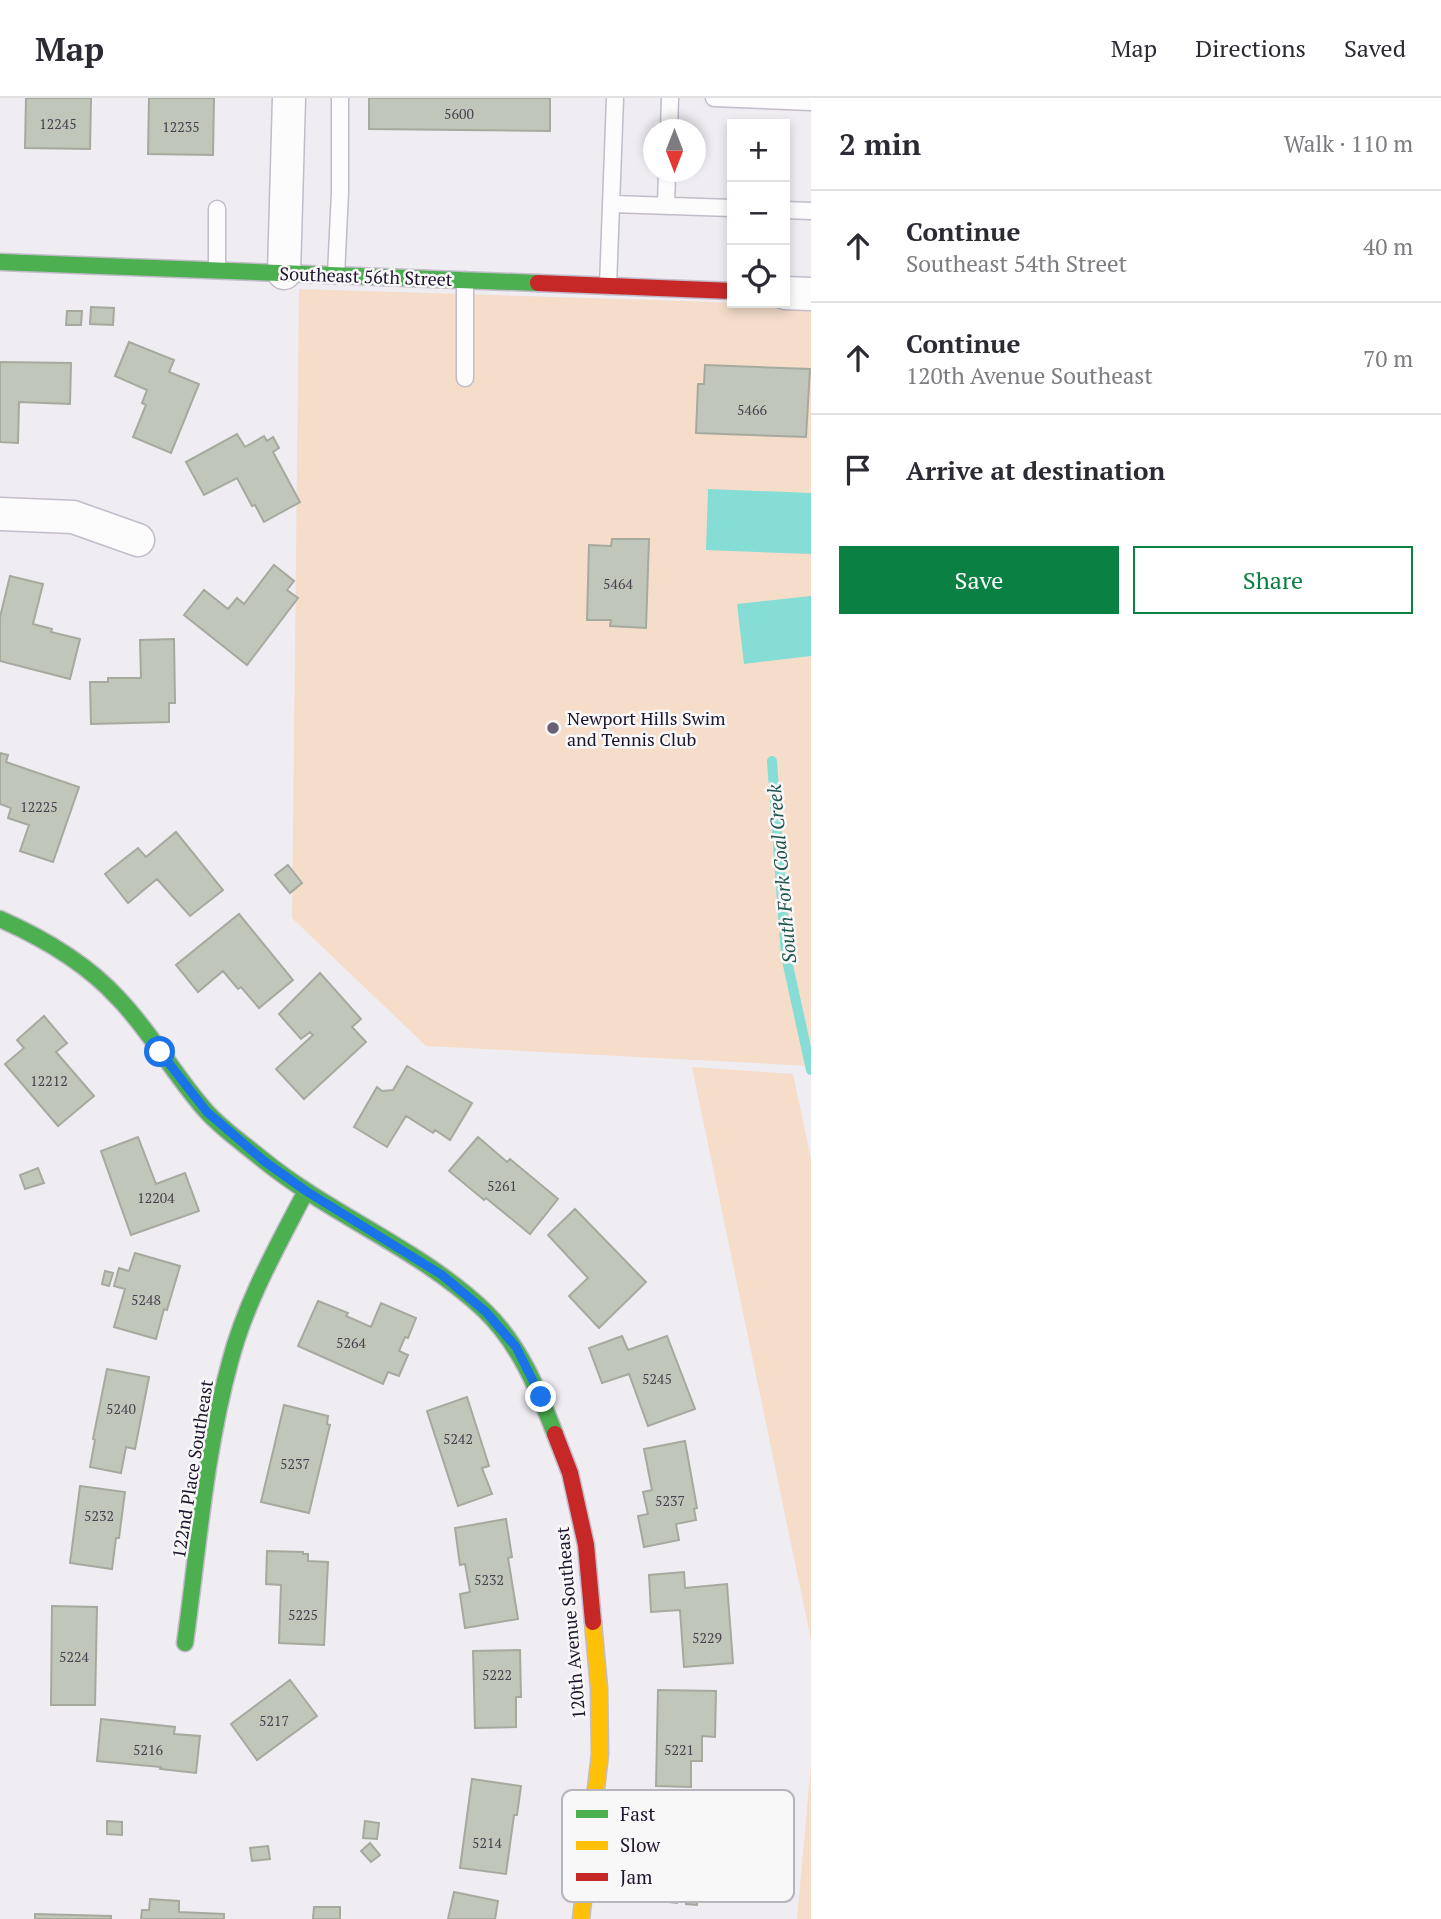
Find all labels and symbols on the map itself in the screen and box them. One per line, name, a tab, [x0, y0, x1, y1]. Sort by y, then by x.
house number: 5600	[444, 104, 474, 123]
house number: 12245	[39, 114, 77, 133]
house number: 12235	[162, 117, 200, 136]
north arrow	[643, 119, 706, 182]
street label: Southeast 56th Street	[279, 261, 453, 291]
house number: 5466	[737, 400, 767, 419]
house number: 5464	[603, 574, 633, 593]
place label: Newport Hills Swim and Tennis Club	[567, 706, 726, 751]
marker: Newport Hills Swim and Tennis Club	[545, 720, 561, 736]
water label: South Fork Coal Creek	[761, 783, 801, 964]
house number: 12225	[20, 797, 58, 816]
route start	[144, 1036, 175, 1067]
house number: 12212	[30, 1071, 68, 1090]
house number: 5261	[487, 1176, 517, 1195]
house number: 12204	[137, 1188, 175, 1207]
house number: 5248	[131, 1290, 161, 1309]
house number: 5264	[336, 1333, 366, 1352]
house number: 5245	[642, 1369, 672, 1388]
street label: 122nd Place Southeast	[166, 1378, 218, 1560]
route end	[525, 1381, 556, 1412]
house number: 5240	[106, 1399, 136, 1418]
house number: 5242	[443, 1429, 473, 1448]
house number: 5237	[280, 1454, 310, 1473]
house number: 5237	[655, 1491, 685, 1510]
house number: 5232	[84, 1506, 114, 1525]
street label: 120th Avenue Southeast	[550, 1525, 590, 1720]
house number: 5232	[474, 1570, 504, 1589]
house number: 5225	[288, 1605, 318, 1624]
house number: 5229	[692, 1628, 722, 1647]
house number: 5224	[59, 1647, 89, 1666]
house number: 5222	[482, 1665, 512, 1684]
house number: 5217	[259, 1711, 289, 1730]
house number: 5216	[133, 1740, 163, 1759]
house number: 5221	[664, 1740, 694, 1759]
legend	[562, 1790, 794, 1902]
text: Fast	[620, 1801, 655, 1826]
text: Slow	[620, 1832, 661, 1857]
house number: 5214	[472, 1833, 502, 1852]
text: Jam	[620, 1864, 653, 1889]

